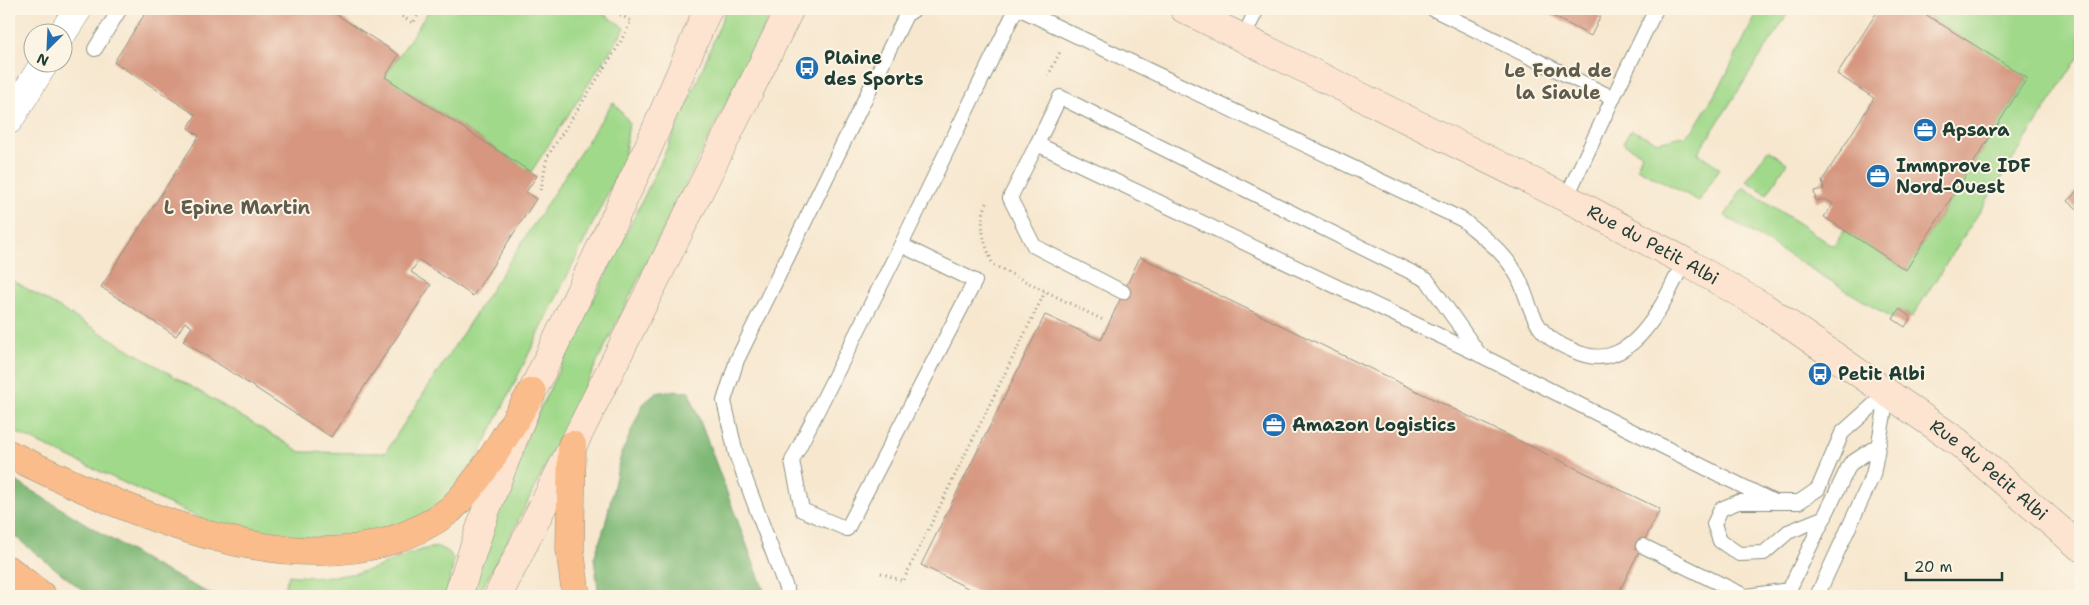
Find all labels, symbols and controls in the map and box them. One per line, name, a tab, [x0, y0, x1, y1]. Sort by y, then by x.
north arrow	[22, 22, 72, 72]
place label: Plaine des Sports	[824, 46, 923, 91]
text: N	[34, 49, 51, 70]
bus stop icon: Plaine des Sports	[794, 55, 820, 81]
district label: Le Fond de la Siaule	[1504, 58, 1612, 105]
office icon: Apsara	[1912, 117, 1938, 143]
place label: Apsara	[1942, 118, 2010, 142]
place label: Immprove IDF Nord-Ouest	[1896, 154, 2031, 199]
office icon: Immprove IDF Nord-Ouest	[1865, 163, 1891, 189]
district label: L Epine Martin	[164, 195, 311, 220]
street label: Rue du Petit Albi	[1583, 199, 1723, 291]
bus stop icon: Petit Albi	[1807, 361, 1833, 387]
place label: Petit Albi	[1838, 362, 1925, 386]
office icon: Amazon Logistics	[1261, 412, 1287, 438]
place label: Amazon Logistics	[1292, 413, 1456, 437]
street label: Rue du Petit Albi	[1925, 414, 2053, 526]
scale bar	[1906, 550, 2003, 582]
text: 20 m	[1914, 557, 1953, 577]

